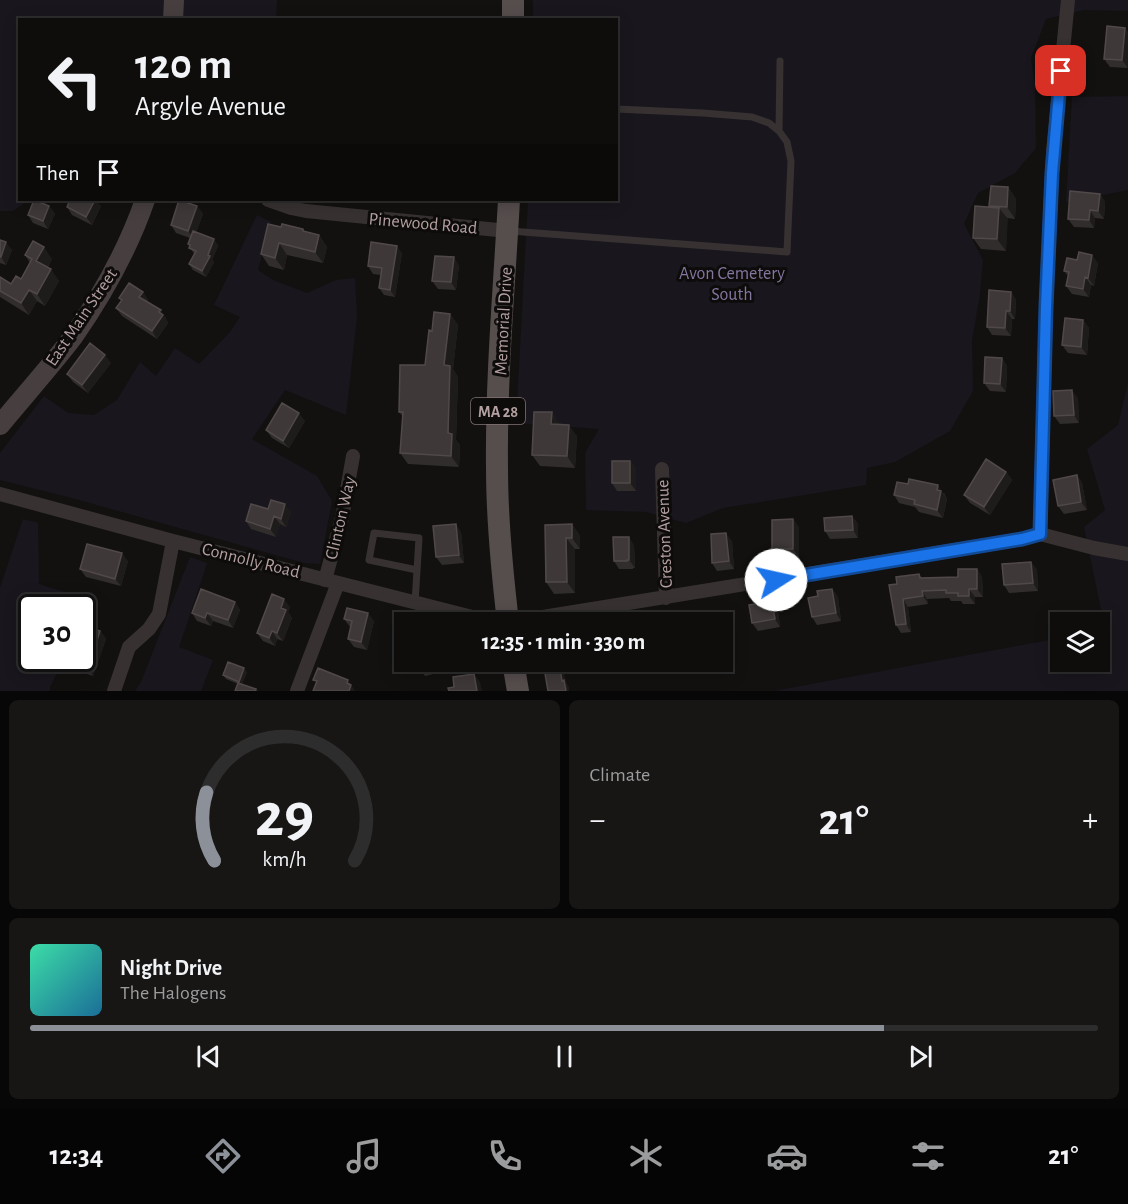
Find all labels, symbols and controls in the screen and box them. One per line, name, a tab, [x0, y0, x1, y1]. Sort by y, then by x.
icon: left	[36, 42, 114, 120]
text: 120 m	[135, 44, 232, 86]
pin	[1035, 45, 1086, 96]
icon: arrive	[1044, 54, 1077, 87]
text: Argyle Avenue	[135, 93, 286, 120]
icon: arrive	[92, 156, 125, 189]
text: Then	[36, 162, 80, 184]
street label: Pinewood Road	[368, 210, 478, 238]
street label: East Main Street	[43, 265, 121, 370]
park label: Avon Cemetery South	[679, 265, 785, 304]
street label: Memorial Drive	[492, 266, 516, 376]
road number: MA 28	[471, 398, 525, 424]
street label: Clinton Way	[323, 475, 359, 562]
street label: Creston Avenue	[654, 479, 676, 589]
street label: Connolly Road	[200, 540, 302, 582]
position arrow	[744, 548, 808, 612]
speed limit sign: 30	[18, 594, 96, 672]
map controls	[1050, 612, 1110, 672]
button: layers	[1050, 612, 1110, 672]
text: 12:35 · 1 min · 330 m	[482, 631, 645, 653]
text: Climate	[590, 765, 650, 785]
text: 29	[254, 785, 314, 847]
text: 21°	[818, 798, 869, 843]
text: −	[590, 804, 605, 837]
text: +	[1082, 804, 1098, 837]
text: km/h	[262, 850, 306, 871]
text: Night Drive	[120, 957, 222, 979]
text: The Halogens	[120, 983, 226, 1003]
icon: previous	[192, 1040, 225, 1073]
icon: pause	[548, 1040, 581, 1073]
icon: next	[904, 1040, 937, 1073]
icon: directions	[202, 1135, 244, 1177]
icon: music	[343, 1135, 385, 1177]
icon: phone	[484, 1135, 526, 1177]
icon: climate	[625, 1135, 667, 1177]
icon: car	[766, 1135, 808, 1177]
icon: filters	[907, 1135, 949, 1177]
text: 12:34	[49, 1142, 103, 1169]
text: 21°	[1048, 1142, 1078, 1169]

